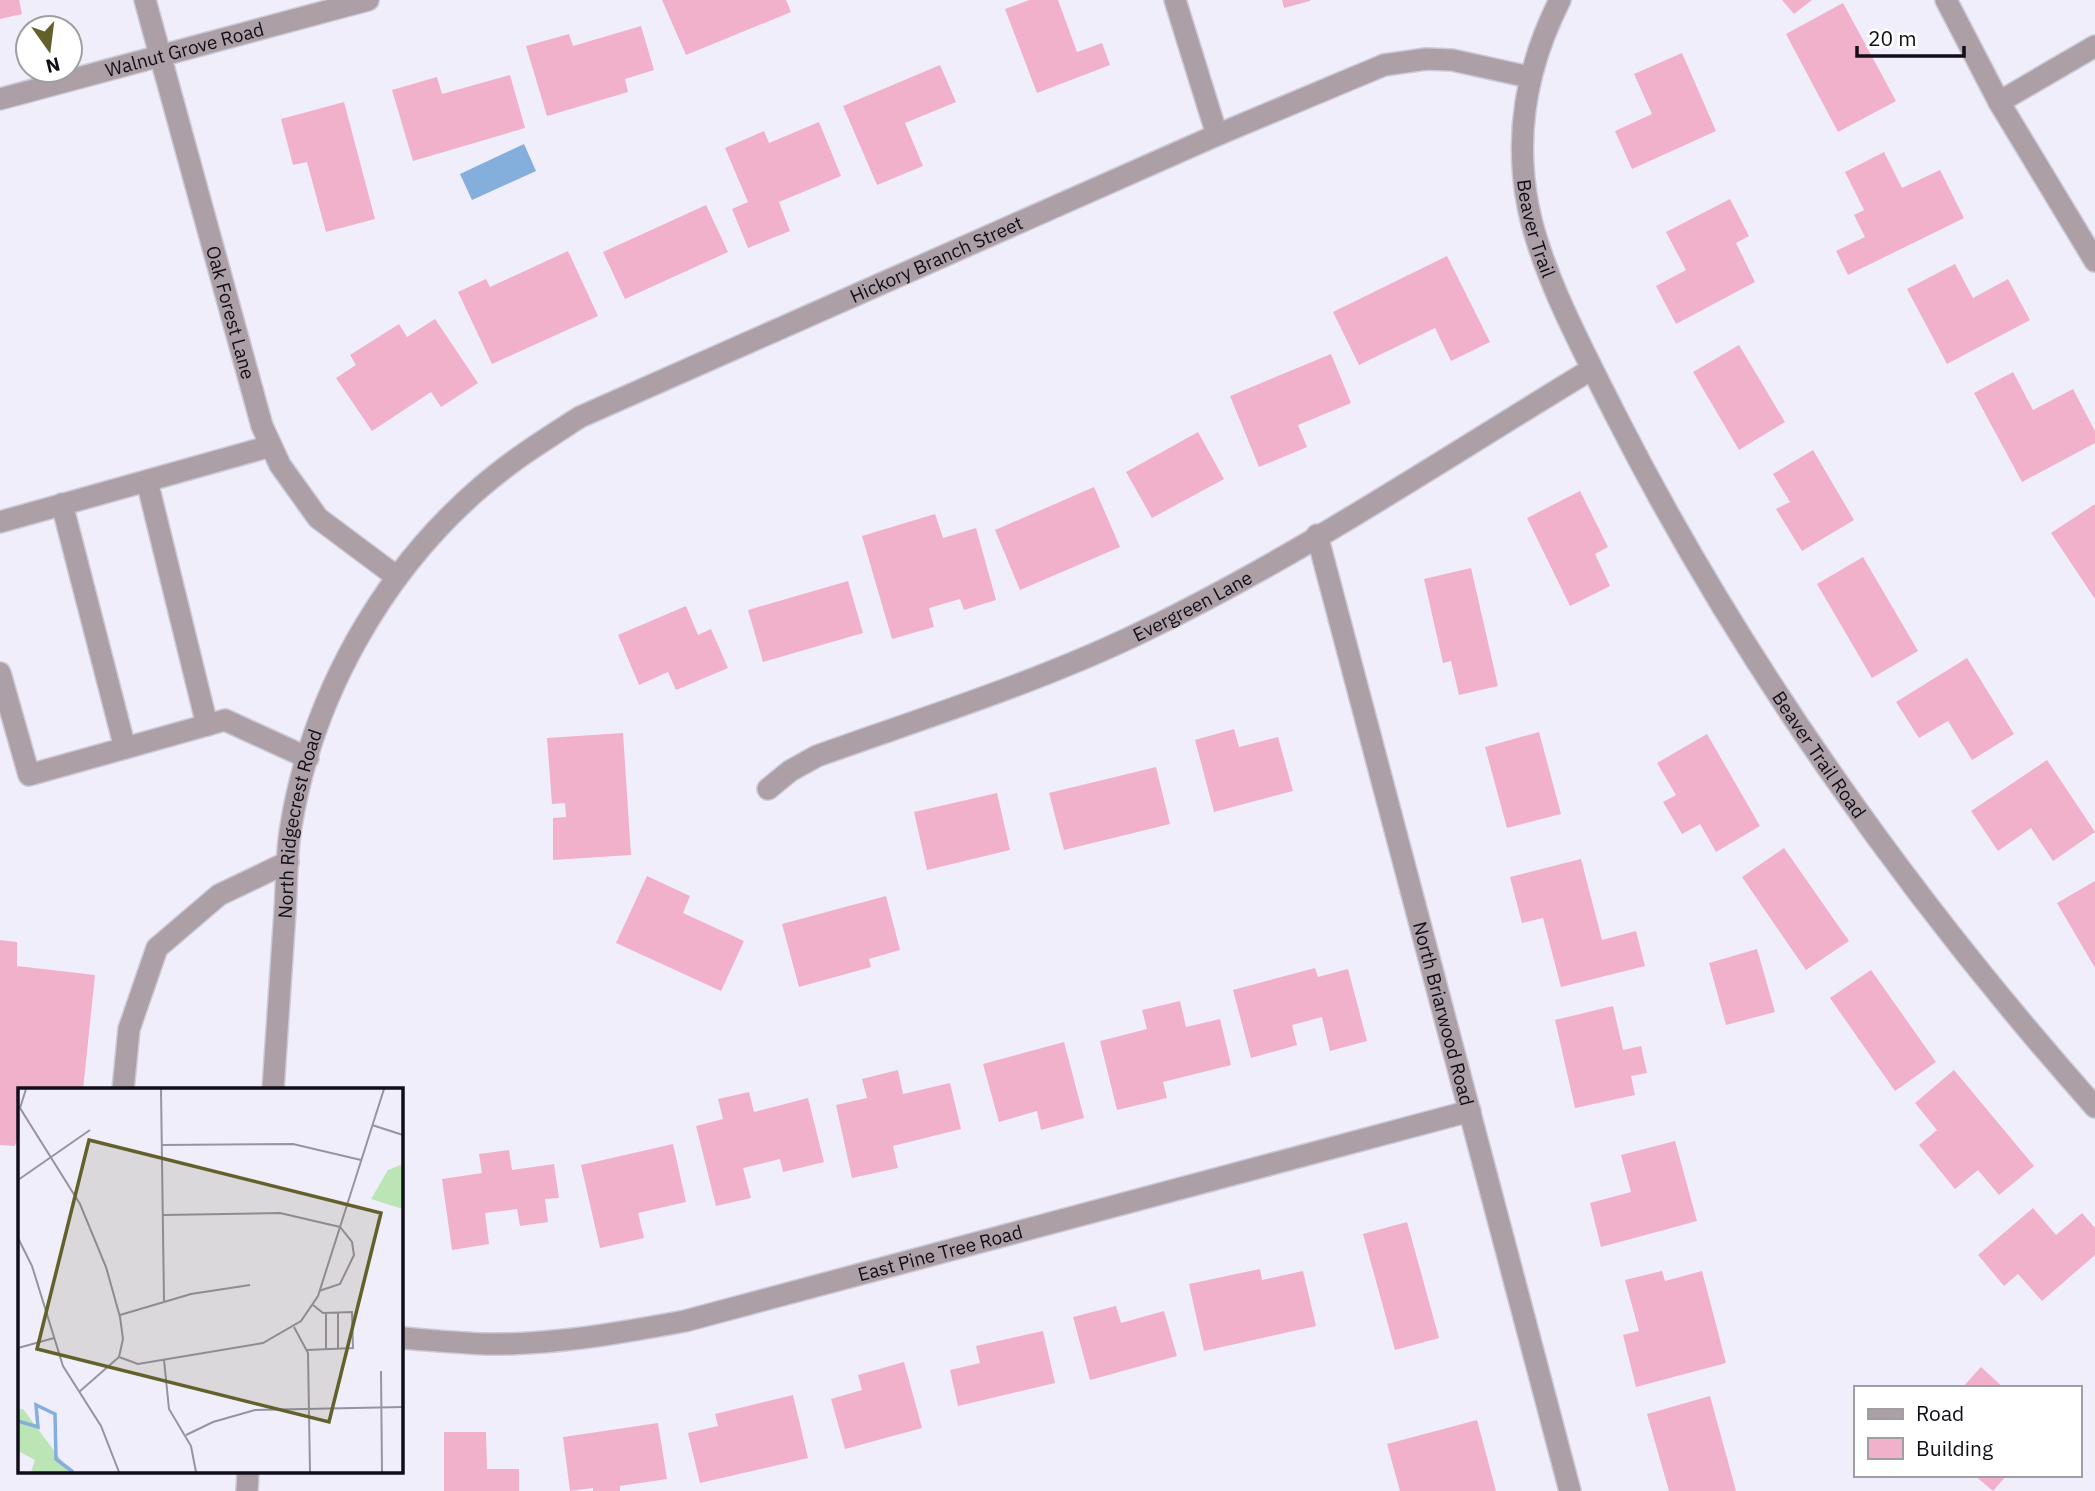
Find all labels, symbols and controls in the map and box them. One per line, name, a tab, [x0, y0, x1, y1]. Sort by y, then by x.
north arrow	[14, 14, 84, 84]
scale bar	[1857, 14, 1964, 58]
street label: Walnut Grove Road	[102, 17, 266, 82]
text: 20 m	[1868, 24, 1917, 52]
text: N	[44, 52, 63, 79]
street label: Beaver Trail	[1512, 178, 1561, 281]
street label: Hickory Branch Street	[846, 211, 1026, 308]
street label: Oak Forest Lane	[201, 243, 261, 382]
street label: Evergreen Lane	[1129, 565, 1256, 647]
street label: Beaver Trail Road	[1767, 686, 1871, 823]
street label: North Ridgecrest Road	[273, 726, 327, 919]
street label: North Briarwood Road	[1408, 919, 1479, 1108]
inset map	[18, 1088, 402, 1474]
street label: East Pine Tree Road	[855, 1219, 1025, 1286]
legend	[1854, 1386, 2081, 1477]
text: Road	[1916, 1399, 1964, 1427]
text: Building	[1916, 1434, 1993, 1462]

